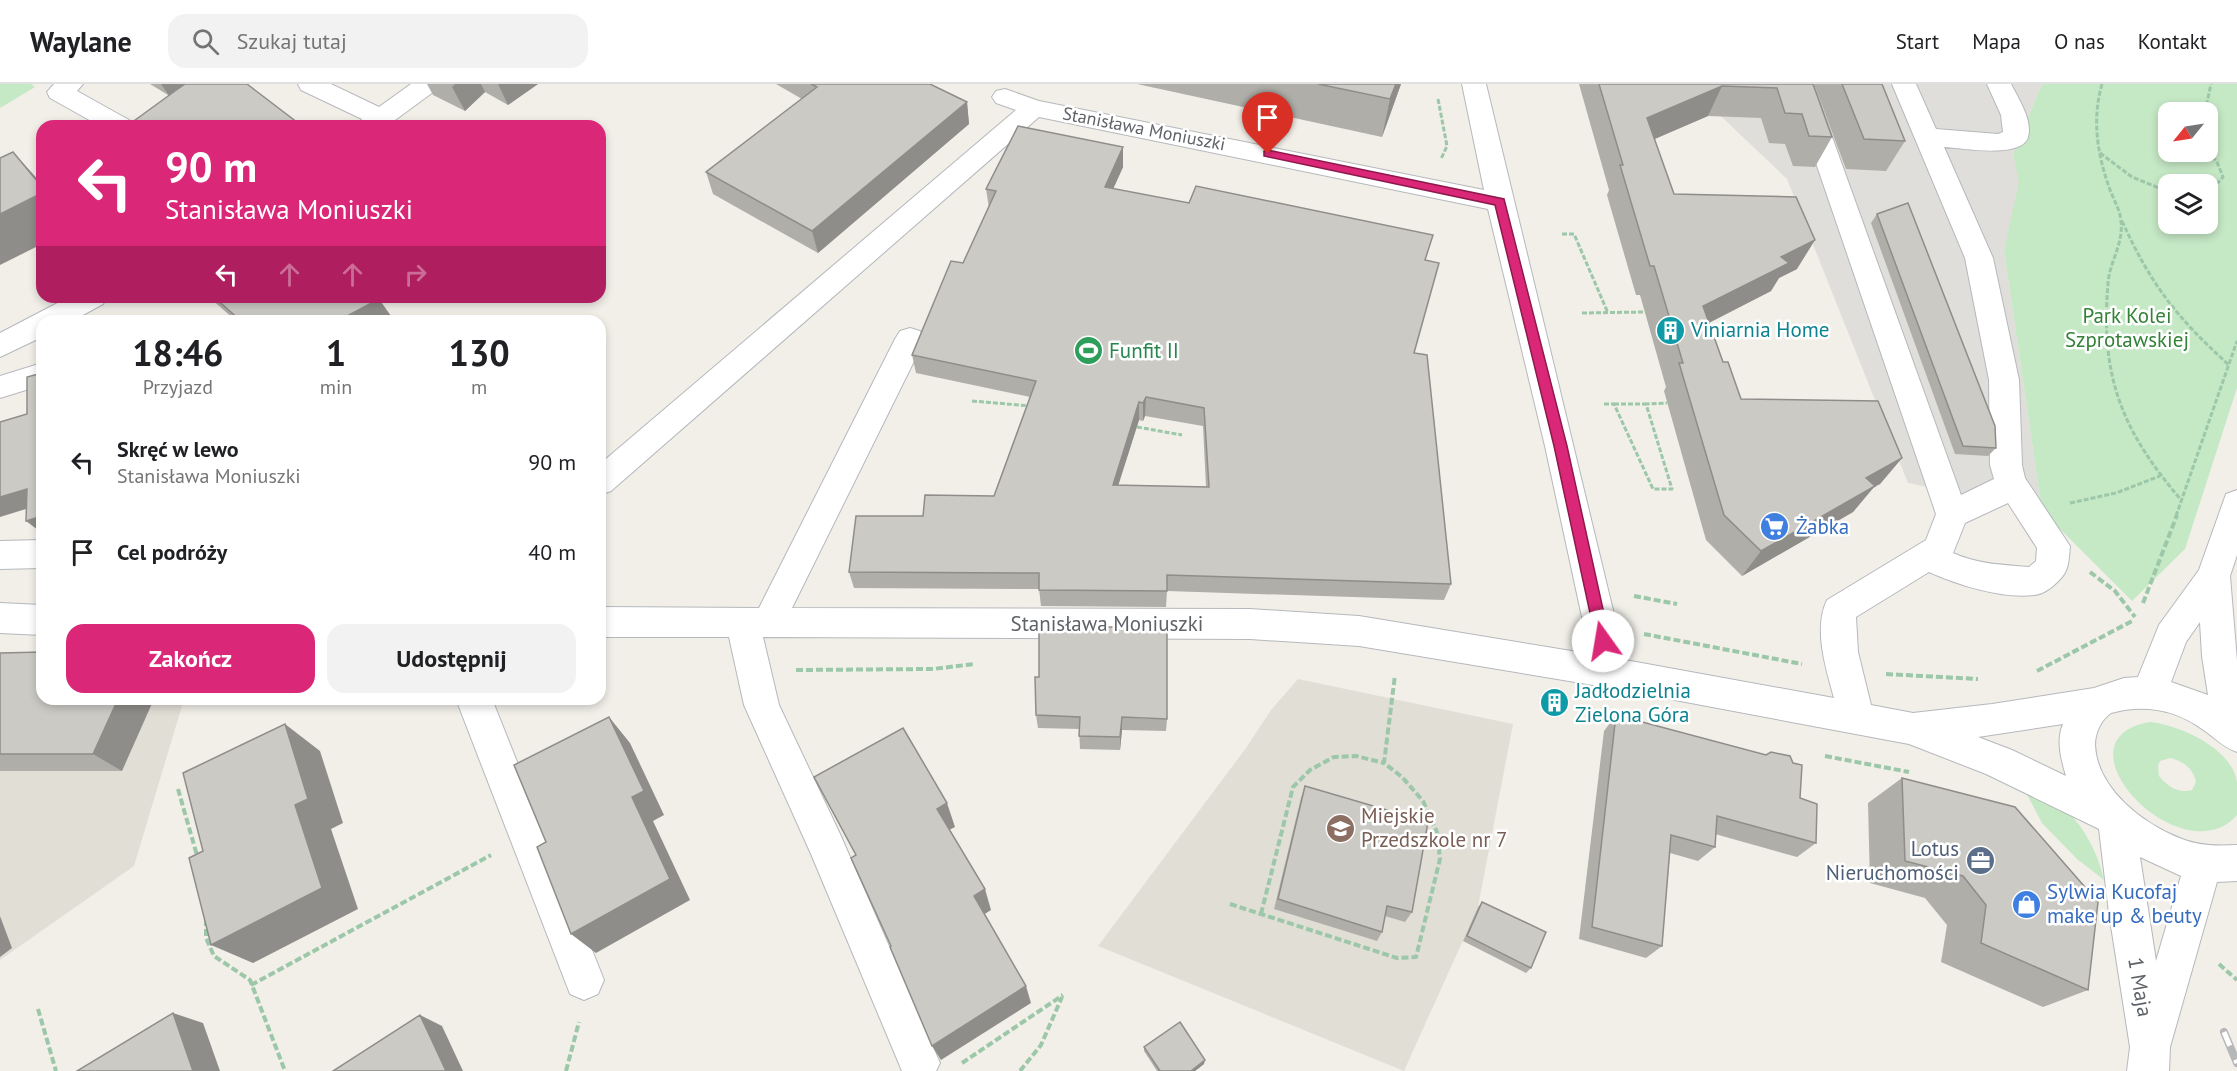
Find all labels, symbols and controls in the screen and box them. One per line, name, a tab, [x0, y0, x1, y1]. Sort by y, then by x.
search box	[168, 14, 588, 68]
text: Waylane	[30, 23, 132, 60]
icon: search	[189, 25, 222, 58]
text: Szukaj tutaj	[237, 27, 347, 55]
text: Start	[1896, 28, 1939, 55]
text: Mapa	[1972, 28, 2021, 55]
text: O nas	[2054, 28, 2105, 55]
text: Kontakt	[2138, 28, 2207, 55]
pin	[1242, 92, 1293, 154]
street label: Stanisława Moniuszki	[1061, 101, 1227, 156]
icon: arrive	[1251, 101, 1284, 134]
north arrow	[2158, 102, 2218, 162]
map controls	[2158, 102, 2218, 234]
text: 90 m	[165, 139, 257, 194]
icon: left	[66, 144, 144, 222]
button: layers	[2158, 174, 2218, 234]
text: Stanisława Moniuszki	[165, 192, 413, 226]
icon: left	[210, 258, 243, 291]
icon: ahead	[273, 258, 306, 291]
icon: ahead	[336, 258, 369, 291]
icon: right	[399, 258, 432, 291]
park label: Park Kolei Szprotawskiej	[2065, 302, 2189, 353]
building icon: Viniarnia Home	[1654, 314, 1686, 346]
place label: Viniarnia Home	[1690, 316, 1829, 343]
text: 18:46	[132, 329, 224, 376]
text: 1	[326, 329, 346, 376]
text: 130	[449, 329, 510, 376]
sports icon: Funfit II	[1072, 335, 1104, 367]
place label: Funfit II	[1109, 337, 1179, 364]
text: Przyjazd	[143, 374, 213, 400]
text: min	[320, 374, 352, 400]
text: m	[471, 374, 487, 400]
text: Skręć w lewo	[117, 435, 238, 463]
icon: left	[66, 446, 99, 479]
text: 90 m	[528, 448, 576, 476]
text: Stanisława Moniuszki	[117, 463, 301, 489]
supermarket icon: Żabka	[1759, 511, 1791, 543]
place label: Żabka	[1796, 513, 1849, 540]
icon: arrive	[66, 536, 99, 569]
text: Cel podróży	[117, 538, 227, 566]
text: 40 m	[528, 538, 576, 566]
position arrow	[1571, 609, 1635, 673]
street label: Stanisława Moniuszki	[1011, 610, 1203, 637]
button: Zakończ	[66, 624, 315, 693]
button: Udostępnij	[327, 624, 576, 693]
place label: Jadłodzielnia Zielona Góra	[1574, 677, 1691, 728]
building icon: Jadłodzielnia Zielona Góra	[1538, 687, 1570, 719]
place label: Miejskie Przedszkole nr 7	[1361, 802, 1508, 853]
school or university icon: Miejskie Przedszkole nr 7	[1324, 812, 1356, 844]
place label: Lotus Nieruchomości	[1826, 835, 1959, 886]
office icon: Lotus Nieruchomości	[1964, 845, 1996, 877]
place label: Sylwia Kucofaj make up & beuty	[2047, 878, 2202, 929]
shop icon: Sylwia Kucofaj make up & beuty	[2010, 888, 2042, 920]
street label: 1 Maja	[2122, 955, 2159, 1019]

